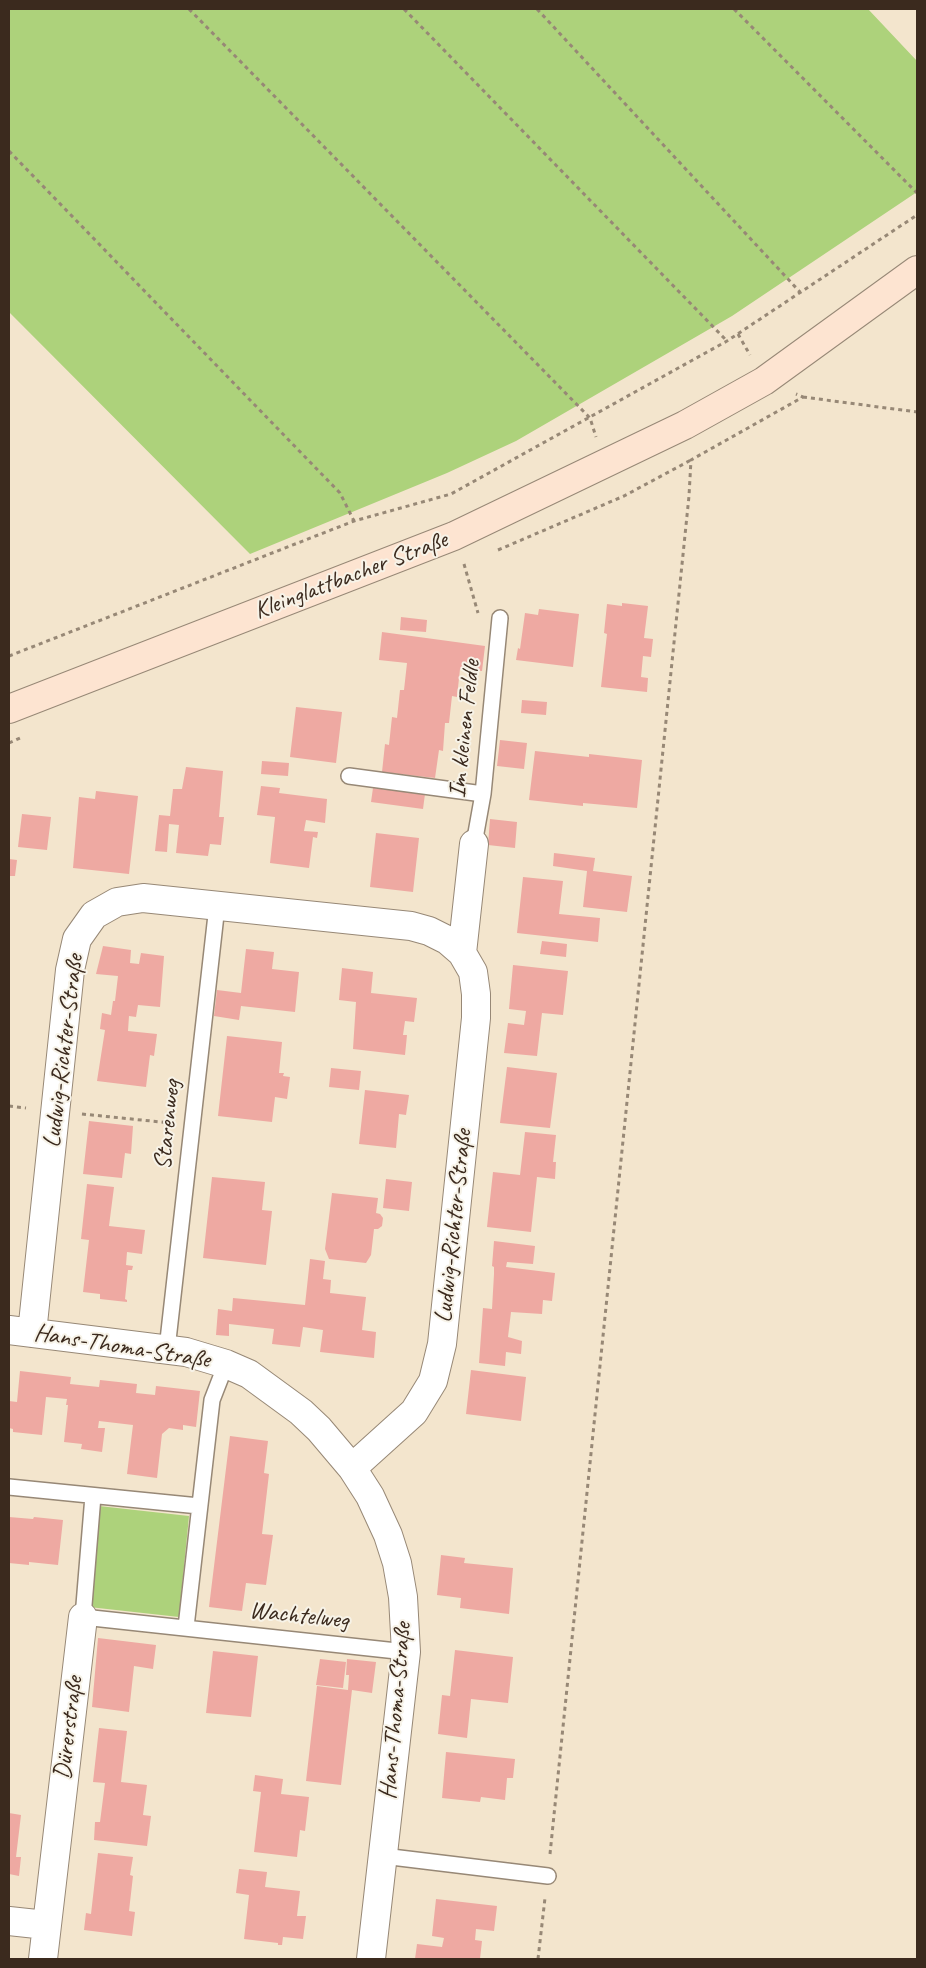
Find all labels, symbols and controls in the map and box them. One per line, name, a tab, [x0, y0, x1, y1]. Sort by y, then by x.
street label: Kleinglattbacher Straße	[250, 525, 452, 627]
street label: Im kleinen Feldle	[443, 658, 487, 800]
street label: Ludwig-Richter-Straße	[37, 953, 91, 1149]
street label: Starenweg	[148, 1079, 188, 1171]
street label: Ludwig-Richter-Straße	[429, 1128, 479, 1324]
street label: Hans-Thoma-Straße	[32, 1318, 212, 1376]
street label: Wachtelweg	[248, 1596, 350, 1636]
street label: Hans-Thoma-Straße	[373, 1621, 419, 1801]
street label: Dürerstraße	[48, 1675, 90, 1781]

